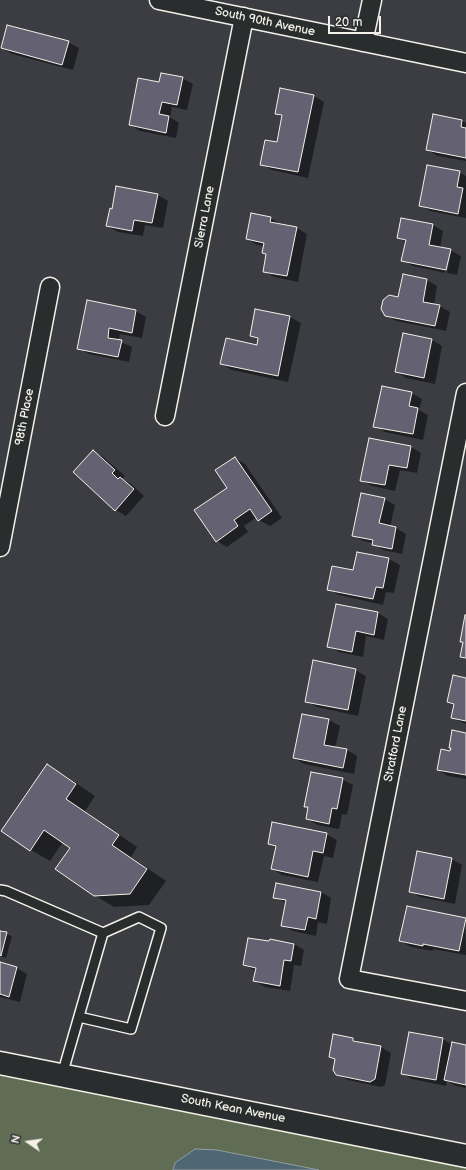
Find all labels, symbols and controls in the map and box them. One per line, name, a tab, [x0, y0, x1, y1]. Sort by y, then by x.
street label: South 90th Avenue	[214, 4, 316, 40]
scale bar	[330, 8, 383, 34]
text: 20 m	[335, 15, 362, 30]
street label: Sierra Lane	[192, 185, 218, 249]
street label: 98th Place	[12, 387, 38, 447]
street label: Stratford Lane	[382, 705, 410, 783]
street label: South Kean Avenue	[180, 1092, 286, 1126]
north arrow	[8, 1122, 48, 1162]
text: N	[9, 1134, 23, 1145]

